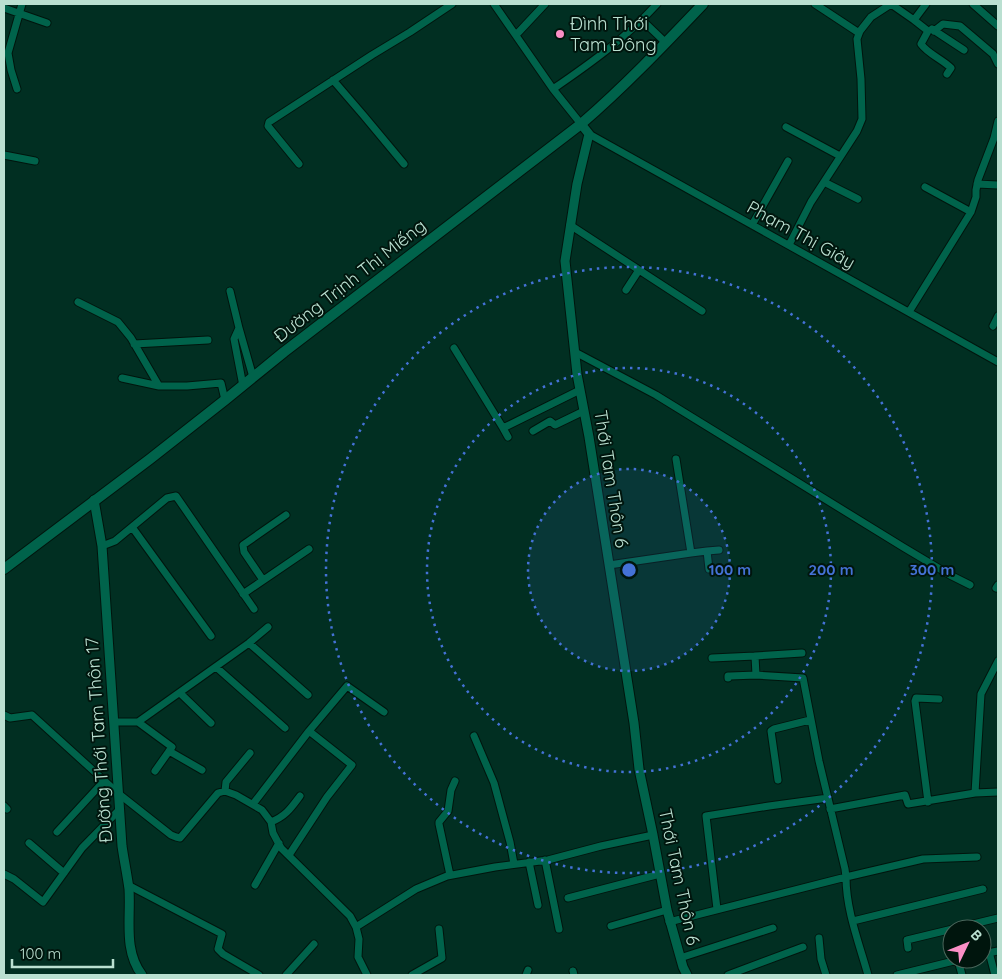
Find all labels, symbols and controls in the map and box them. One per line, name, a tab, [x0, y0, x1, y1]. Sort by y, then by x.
place label: Đình Thới Tam Đông	[570, 12, 657, 56]
marker: Đình Thới Tam Đông	[554, 28, 566, 40]
street label: Phạm Thị Giây	[743, 195, 860, 274]
street label: Đường Trịnh Thị Miếng	[269, 214, 431, 347]
street label: Thới Tam Thôn 6	[589, 408, 634, 550]
text: 100 m	[709, 560, 751, 579]
text: 200 m	[809, 560, 854, 579]
text: 300 m	[910, 560, 954, 579]
centre of rings	[620, 561, 638, 579]
street label: Đường Thới Tam Thôn 17	[80, 637, 117, 844]
street label: Thới Tam Thôn 6	[654, 807, 705, 948]
north arrow	[942, 919, 992, 969]
text: B	[967, 926, 986, 945]
scale bar	[12, 936, 114, 968]
text: 100 m	[20, 944, 61, 963]

